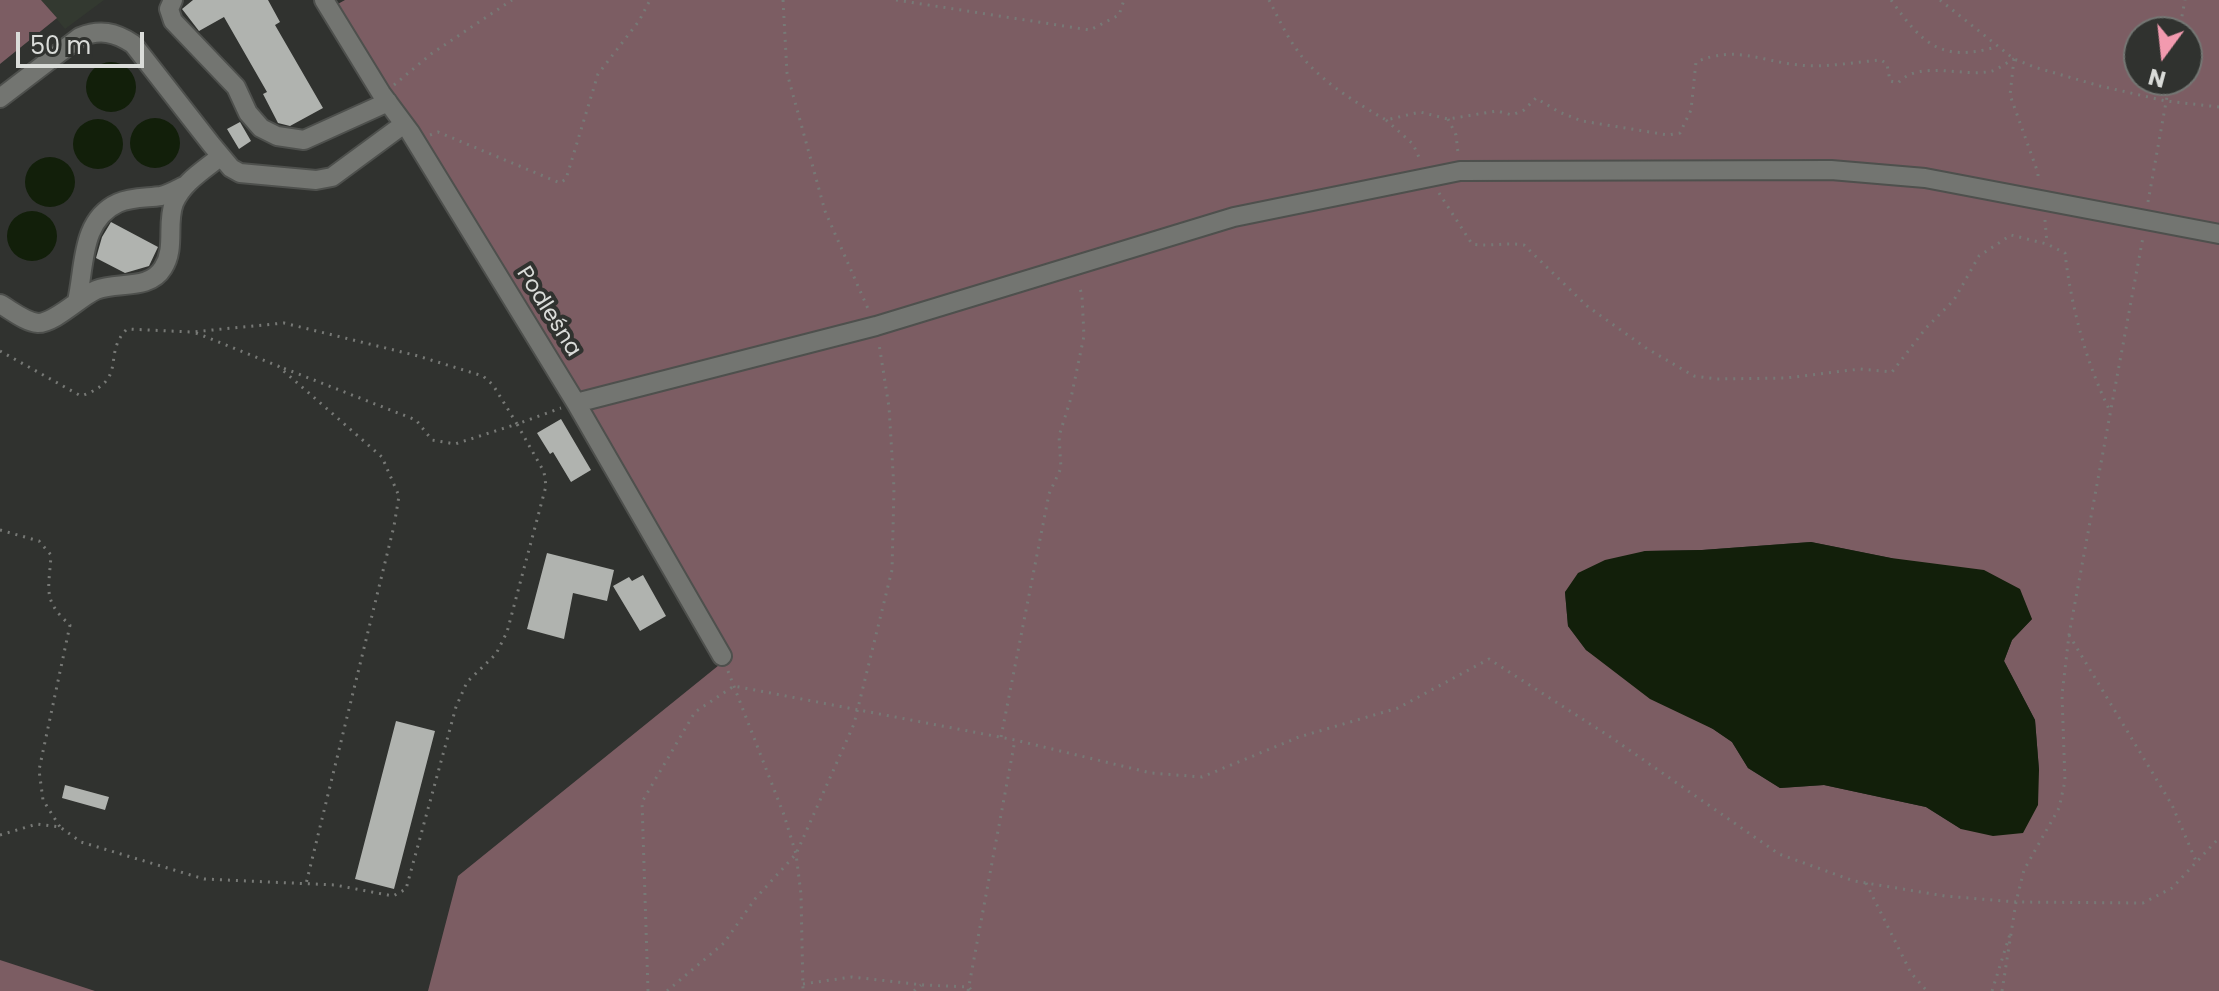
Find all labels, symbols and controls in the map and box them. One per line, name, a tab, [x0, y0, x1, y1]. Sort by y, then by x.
scale bar	[20, 16, 148, 66]
north arrow	[2123, 16, 2203, 96]
text: 50 m	[30, 29, 91, 62]
text: N	[2145, 61, 2169, 95]
street label: Podleśna	[510, 262, 586, 362]

